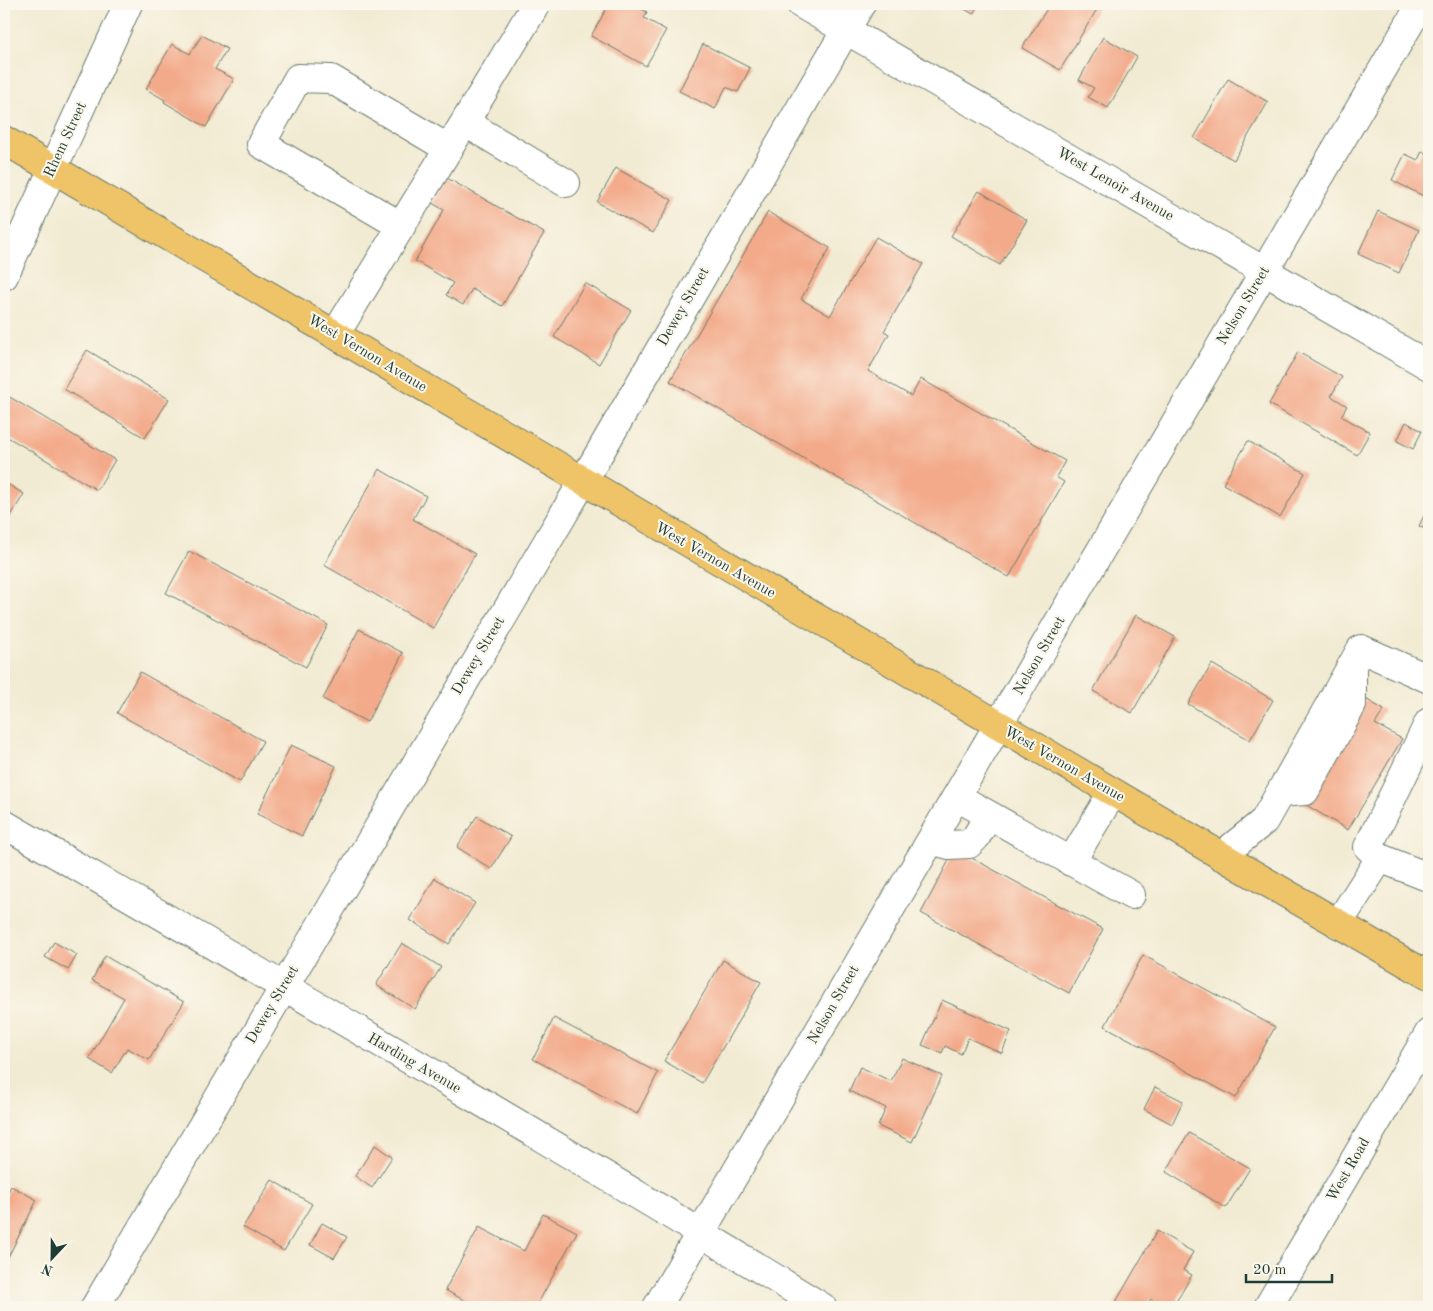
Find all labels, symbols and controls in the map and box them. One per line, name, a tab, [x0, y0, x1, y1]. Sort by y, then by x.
street label: Rhem Street	[42, 100, 90, 180]
street label: West Lenoir Avenue	[1054, 146, 1176, 225]
street label: Nelson Street	[1215, 264, 1273, 348]
street label: Dewey Street	[655, 265, 713, 349]
street label: West Vernon Avenue	[305, 313, 429, 396]
street label: West Vernon Avenue	[652, 520, 778, 602]
street label: Dewey Street	[450, 614, 508, 698]
street label: Nelson Street	[1011, 614, 1069, 698]
street label: West Vernon Avenue	[1001, 724, 1127, 806]
street label: Dewey Street	[244, 963, 302, 1047]
street label: Nelson Street	[805, 963, 863, 1047]
street label: Harding Avenue	[365, 1031, 463, 1097]
street label: West Road	[1325, 1135, 1373, 1204]
north arrow	[28, 1234, 78, 1284]
scale bar	[1246, 1251, 1332, 1283]
text: N	[40, 1261, 55, 1278]
text: 20 m	[1253, 1263, 1287, 1278]

